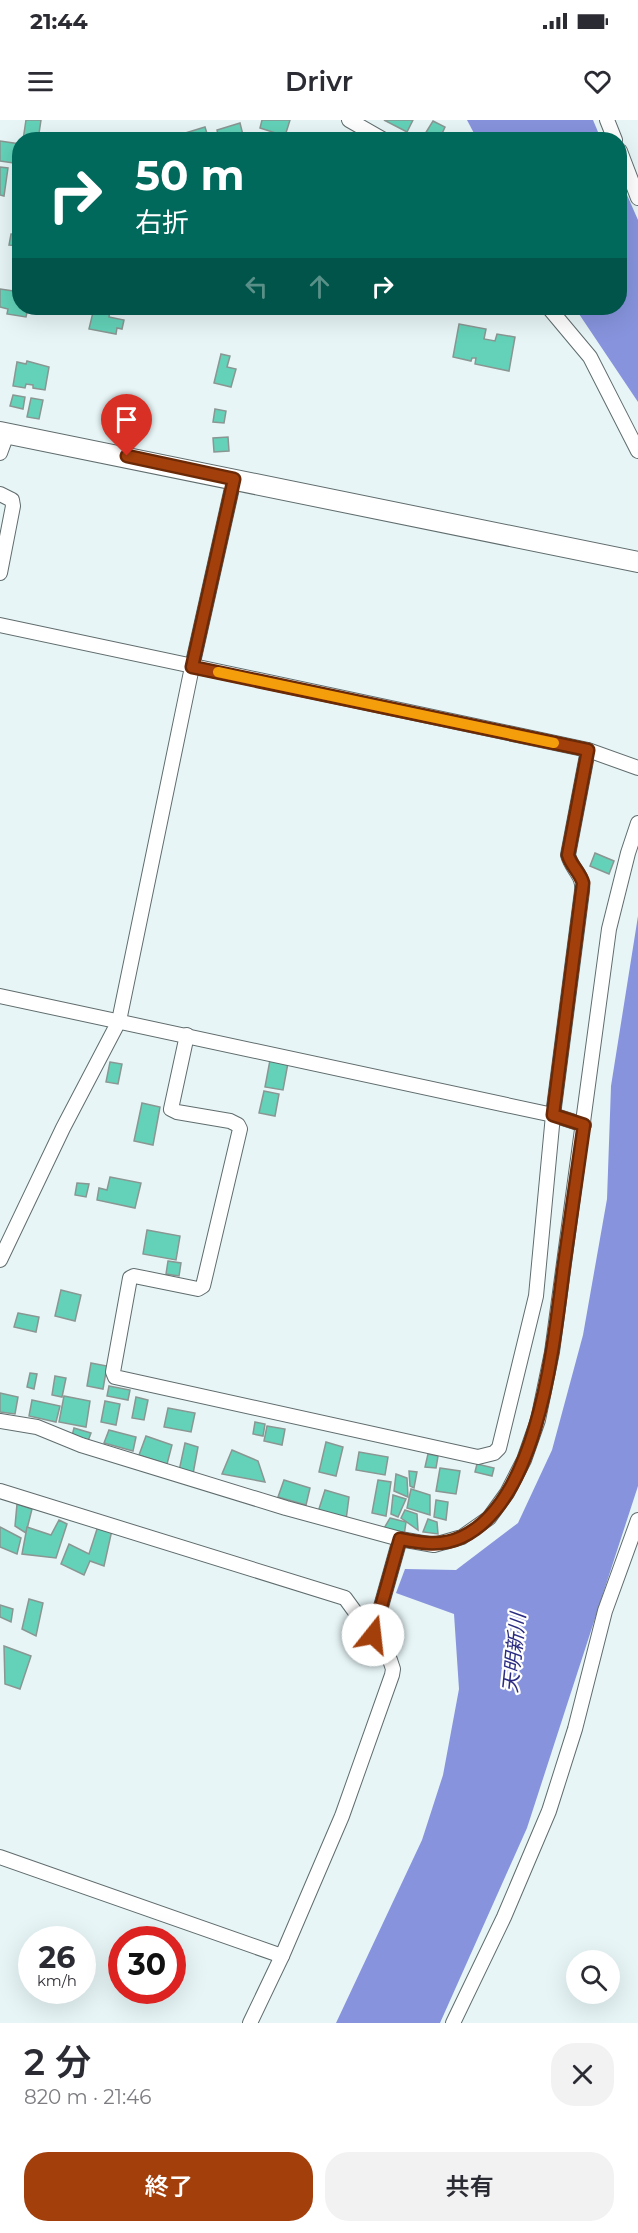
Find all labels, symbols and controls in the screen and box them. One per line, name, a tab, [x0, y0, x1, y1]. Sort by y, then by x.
text: 21:44	[30, 8, 88, 35]
icon: menu	[24, 65, 57, 98]
text: Drivr	[285, 65, 353, 98]
icon: heart	[581, 65, 614, 98]
text: 50 m	[135, 149, 244, 201]
icon: right	[36, 156, 114, 234]
text: 右折	[135, 206, 189, 239]
icon: left	[240, 270, 273, 303]
icon: ahead	[303, 270, 336, 303]
icon: right	[366, 270, 399, 303]
pin	[101, 394, 152, 456]
icon: arrive	[110, 403, 143, 436]
position arrow	[341, 1603, 405, 1667]
water label: 天明新川	[498, 1610, 530, 1694]
speed limit sign: 30	[108, 1926, 186, 2004]
text: 26	[39, 1939, 75, 1976]
map controls	[566, 1950, 620, 2004]
button: search	[566, 1950, 620, 2004]
text: km/h	[37, 1971, 77, 1990]
text: 2 分	[24, 2040, 91, 2084]
button: close	[551, 2043, 614, 2106]
text: 820 m · 21:46	[24, 2085, 152, 2109]
button: 終了	[24, 2152, 313, 2221]
button: 共有	[325, 2152, 614, 2221]

